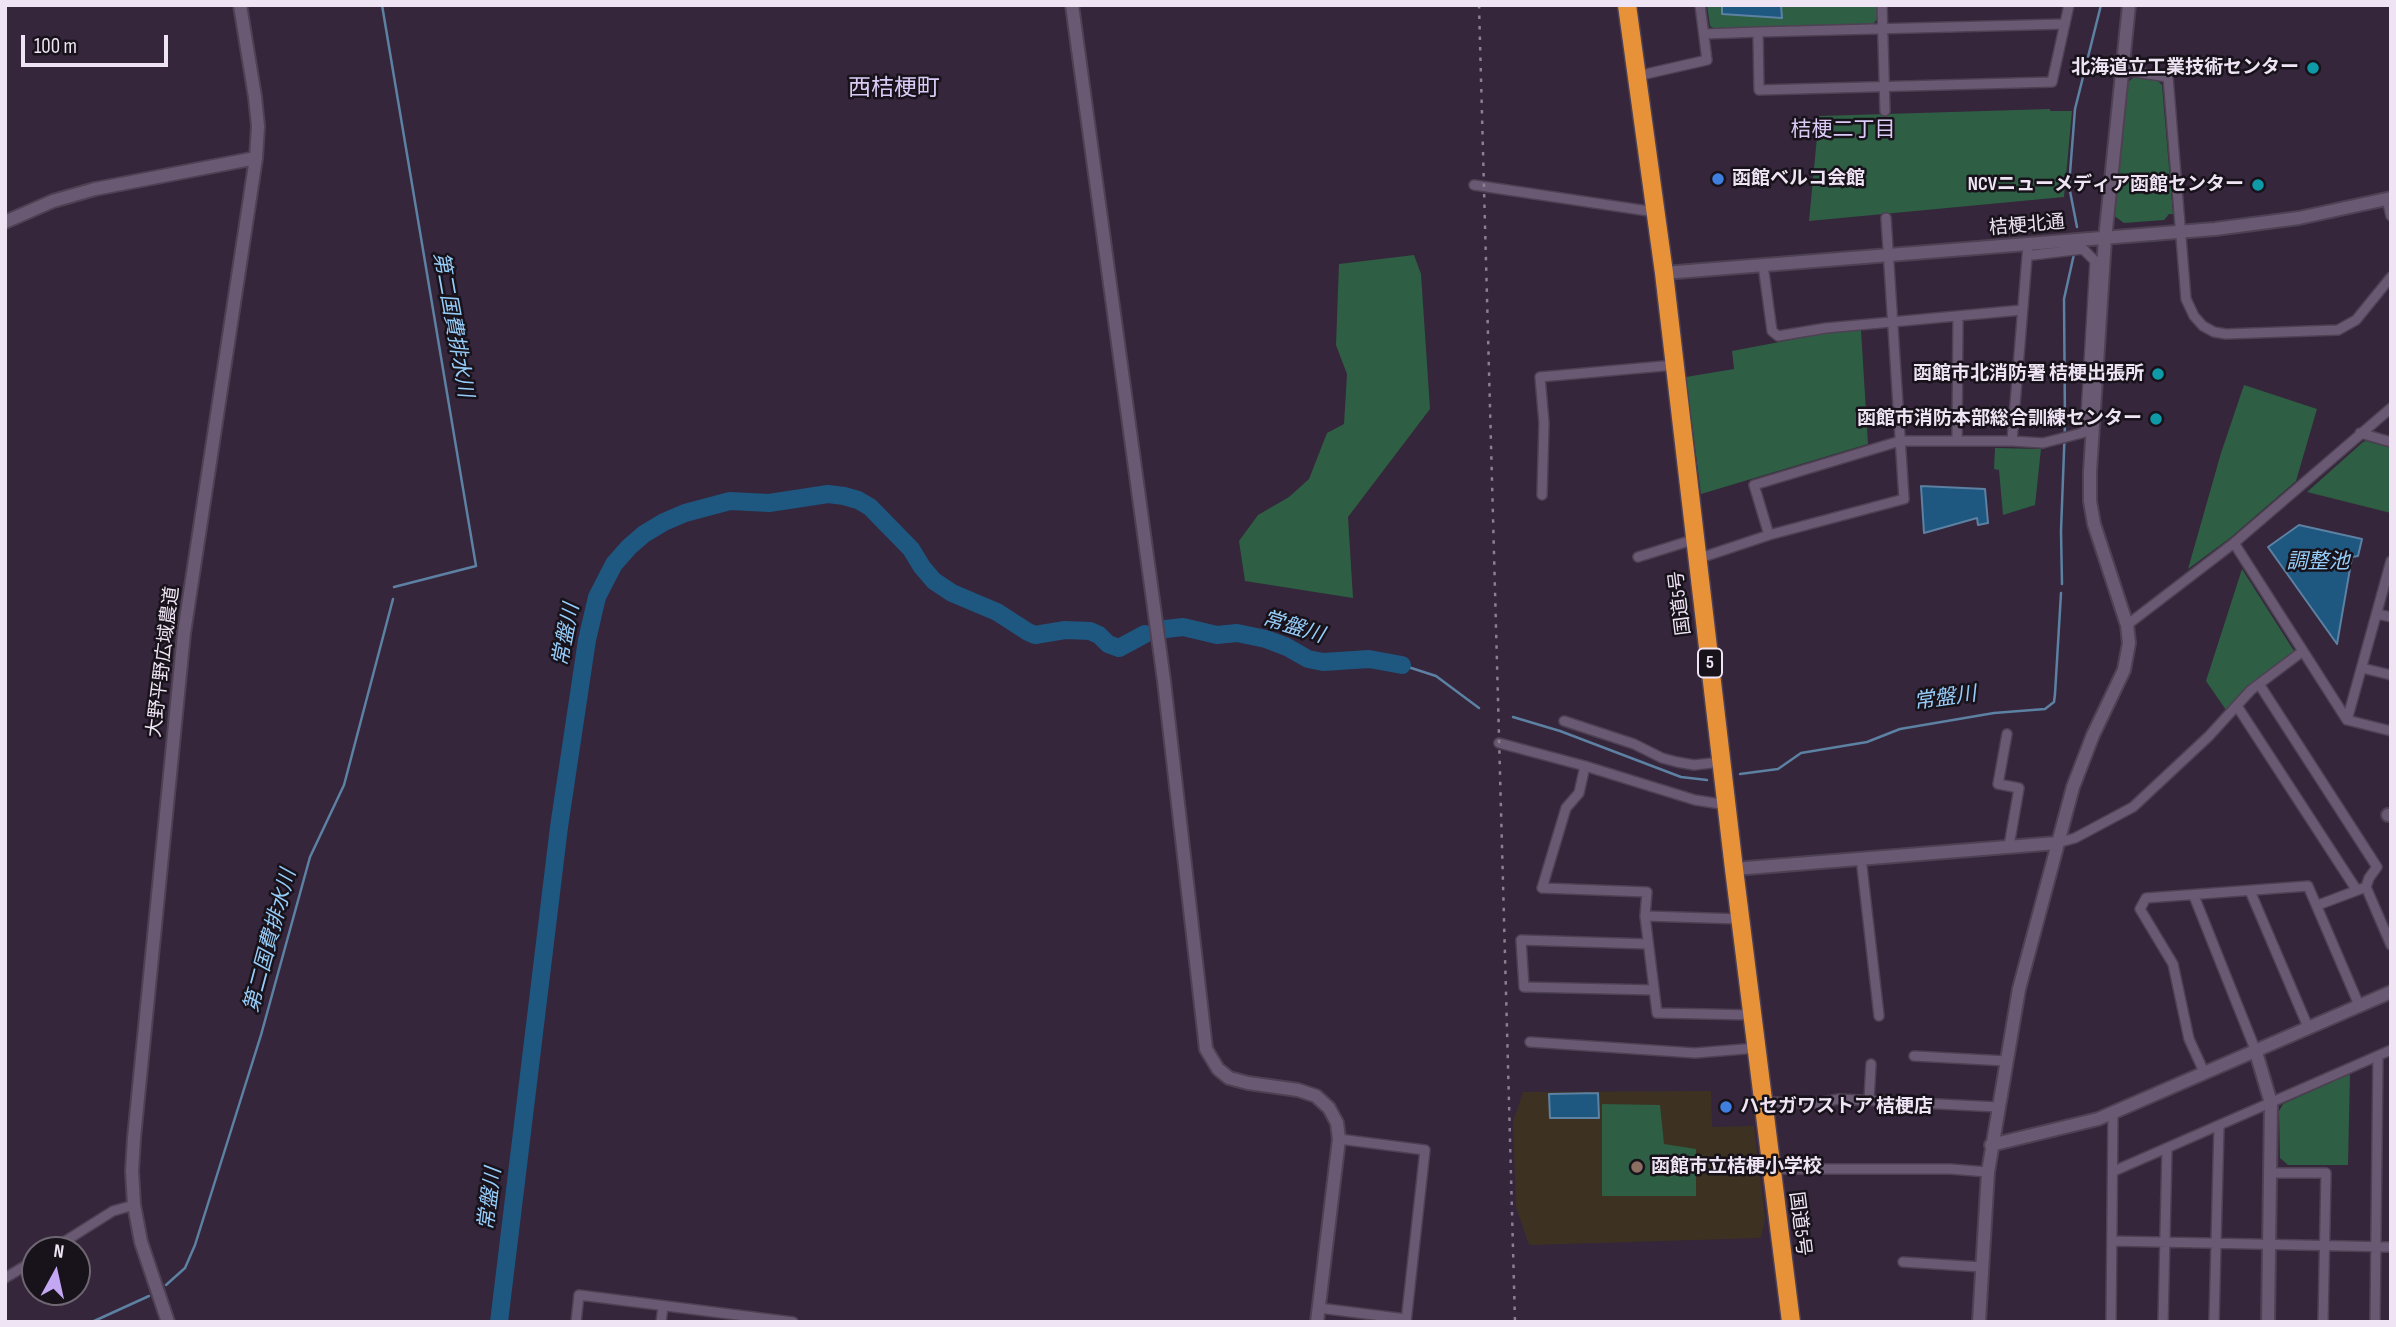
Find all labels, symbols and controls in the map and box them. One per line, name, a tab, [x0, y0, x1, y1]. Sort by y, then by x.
scale bar	[24, 21, 172, 65]
text: 100 m	[34, 34, 77, 59]
place label: 北海道立工業技術センター	[2071, 57, 2299, 79]
marker: 北海道立工業技術センター	[2305, 60, 2321, 76]
district label: 西桔梗町	[848, 75, 940, 103]
district label: 桔梗二丁目	[1791, 118, 1895, 144]
place label: 函館ベルコ会館	[1732, 168, 1865, 190]
marker: 函館ベルコ会館	[1710, 171, 1726, 187]
place label: NCVニューメディア函館センター	[1968, 174, 2244, 196]
marker: NCVニューメディア函館センター	[2250, 177, 2266, 193]
street label: 桔梗北通	[1988, 211, 2066, 241]
water label: 第二国費排水川	[427, 250, 477, 400]
place label: 函館市北消防署 桔梗出張所	[1913, 363, 2144, 385]
marker: 函館市北消防署 桔梗出張所	[2150, 366, 2166, 382]
place label: 函館市消防本部総合訓練センター	[1857, 408, 2142, 430]
marker: 函館市消防本部総合訓練センター	[2148, 411, 2164, 427]
water label: 調整池	[2287, 550, 2349, 576]
street label: 国道5号	[1666, 570, 1696, 636]
street label: 大野平野広域農道	[143, 585, 185, 739]
water label: 常盤川	[549, 602, 585, 668]
water label: 常盤川	[1259, 607, 1327, 649]
road number: 5	[1698, 648, 1722, 678]
water label: 常盤川	[1912, 682, 1978, 716]
water label: 第二国費排水川	[240, 867, 302, 1015]
place label: ハセガワストア 桔梗店	[1740, 1096, 1933, 1118]
marker: ハセガワストア 桔梗店	[1718, 1099, 1734, 1115]
place label: 函館市立桔梗小学校	[1651, 1156, 1822, 1178]
marker: 函館市立桔梗小学校	[1629, 1159, 1645, 1175]
water label: 常盤川	[475, 1166, 507, 1232]
street label: 国道5号	[1784, 1191, 1814, 1257]
north arrow	[21, 1236, 91, 1306]
text: N	[52, 1240, 65, 1264]

